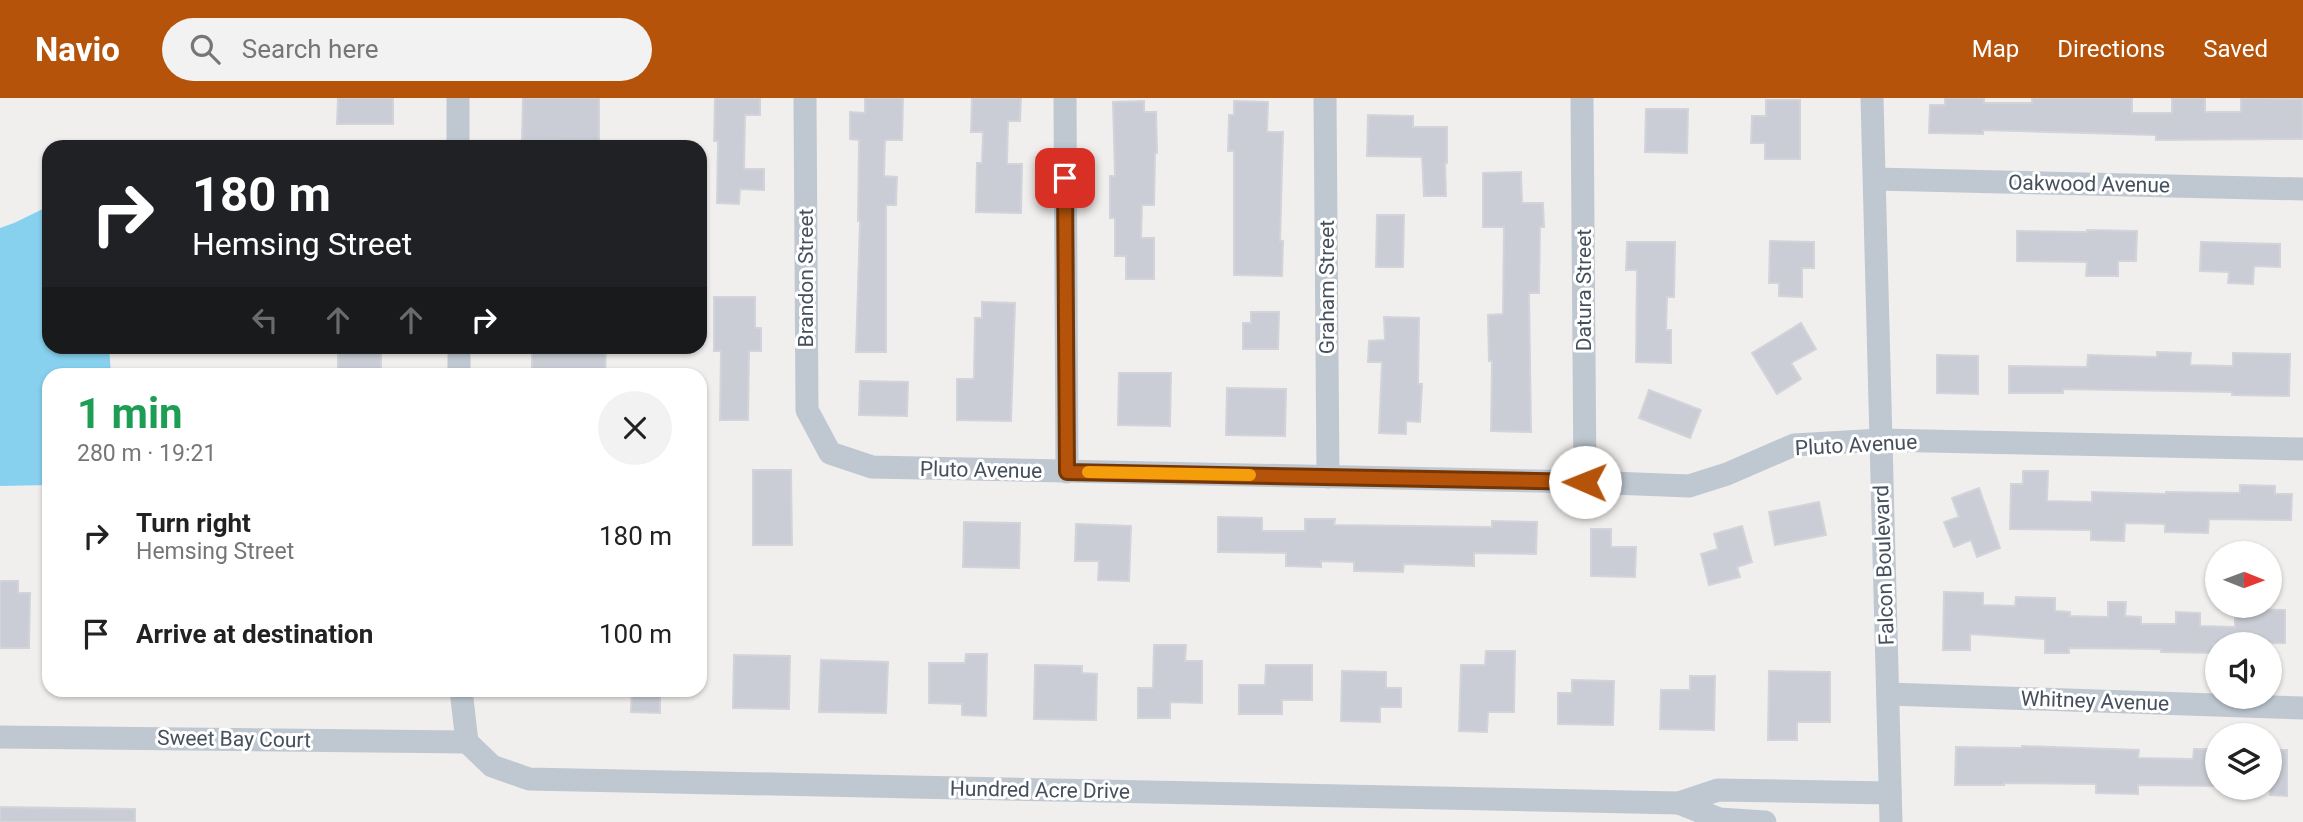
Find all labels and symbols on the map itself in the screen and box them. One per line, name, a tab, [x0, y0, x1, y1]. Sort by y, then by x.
pin	[1035, 148, 1095, 208]
street label: Oakwood Avenue	[2008, 171, 2170, 197]
street label: Brandon Street	[794, 208, 818, 347]
street label: Graham Street	[1315, 220, 1339, 354]
street label: Datura Street	[1572, 229, 1596, 351]
street label: Pluto Avenue	[1794, 430, 1918, 460]
position arrow	[1548, 445, 1622, 519]
street label: Pluto Avenue	[920, 457, 1042, 483]
street label: Falcon Boulevard	[1869, 484, 1899, 646]
north arrow	[2205, 541, 2282, 618]
street label: Whitney Avenue	[2020, 686, 2170, 716]
street label: Sweet Bay Court	[157, 726, 311, 752]
street label: Hundred Acre Drive	[950, 776, 1130, 804]

